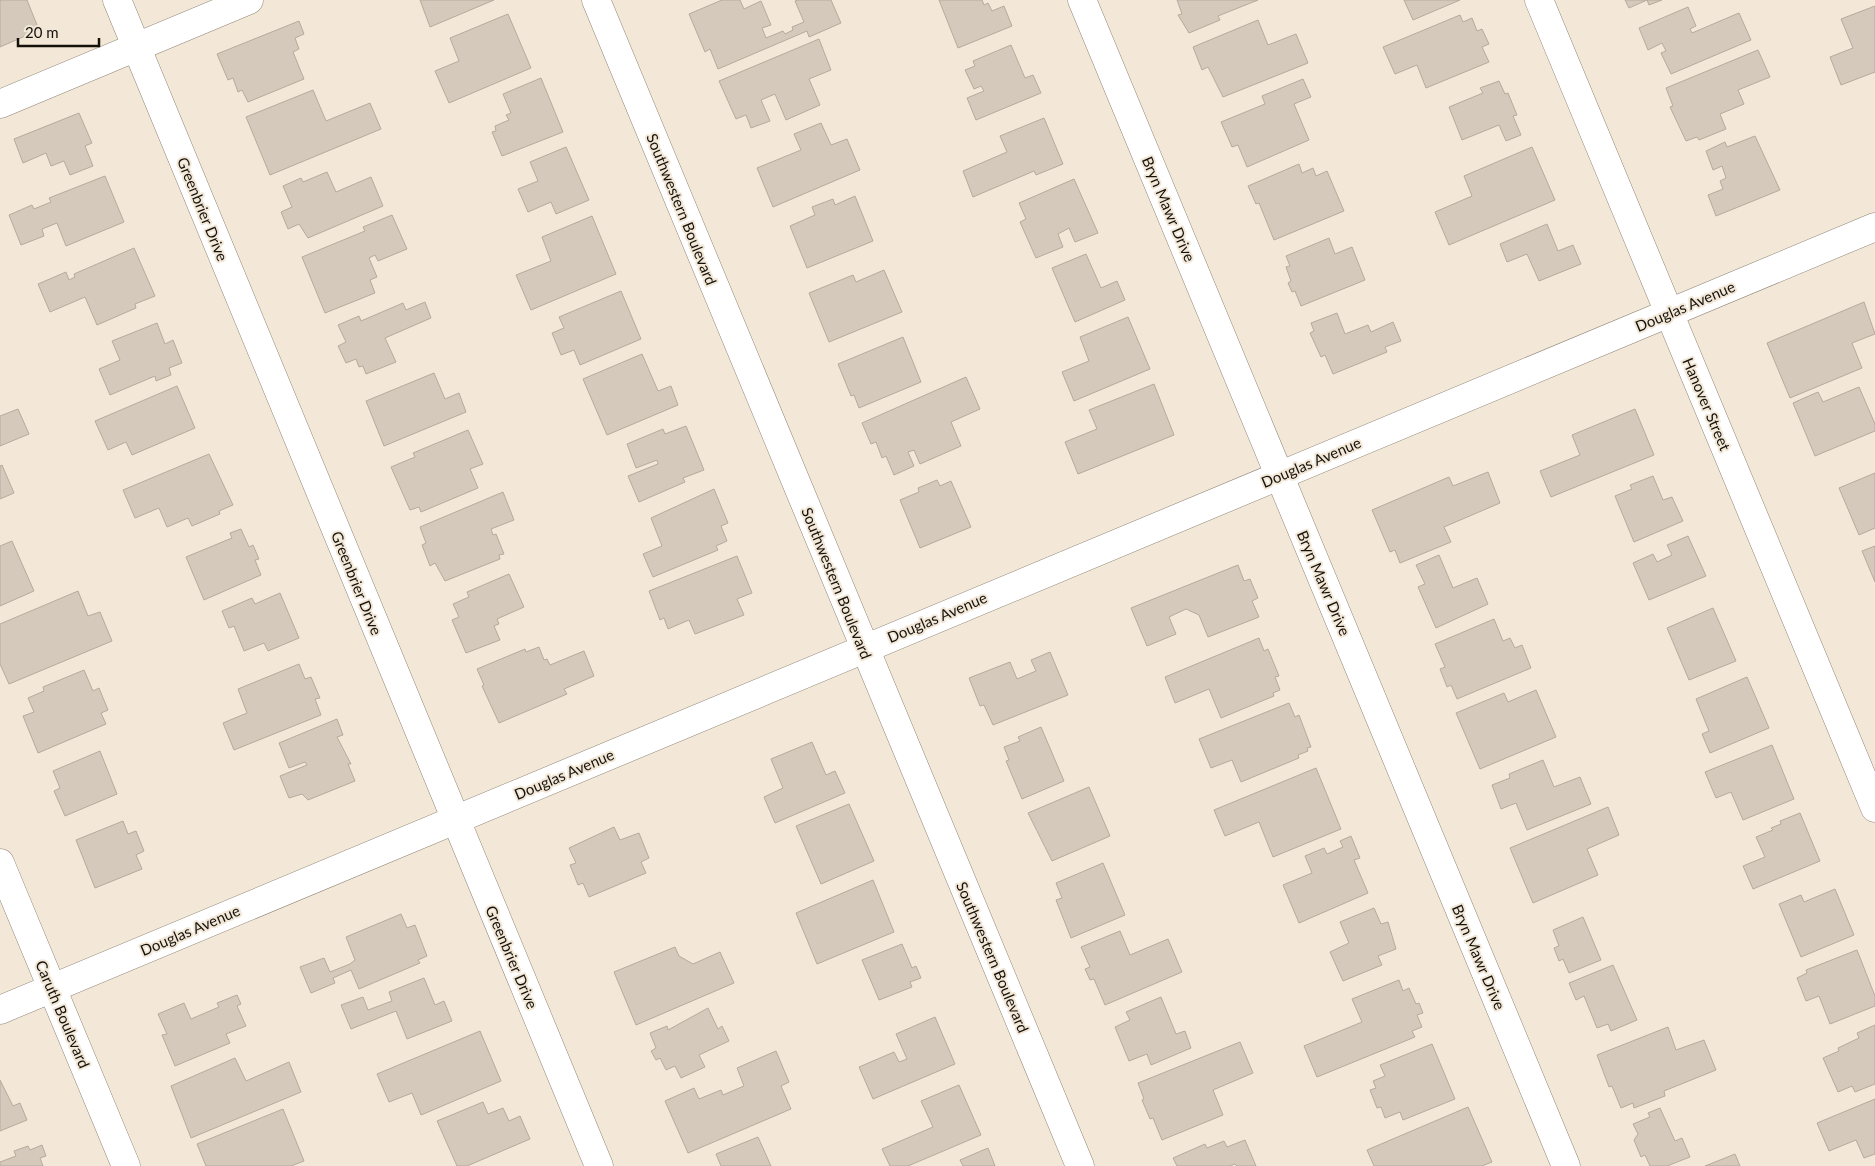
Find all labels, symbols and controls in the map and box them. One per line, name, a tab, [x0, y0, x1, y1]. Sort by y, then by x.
scale bar	[18, 15, 99, 47]
text: 20 m	[25, 23, 59, 41]
street label: Southwestern Boulevard	[643, 131, 721, 287]
street label: Greenbrier Drive	[174, 154, 232, 264]
street label: Bryn Mawr Drive	[1139, 154, 1199, 264]
street label: Douglas Avenue	[1632, 277, 1738, 335]
street label: Hanover Street	[1679, 355, 1735, 454]
street label: Douglas Avenue	[1258, 433, 1364, 491]
street label: Southwestern Boulevard	[798, 505, 876, 661]
street label: Greenbrier Drive	[328, 528, 386, 638]
street label: Bryn Mawr Drive	[1294, 528, 1354, 638]
street label: Douglas Avenue	[884, 588, 990, 646]
street label: Douglas Avenue	[511, 745, 617, 803]
street label: Southwestern Boulevard	[953, 879, 1033, 1035]
street label: Douglas Avenue	[137, 901, 243, 959]
street label: Bryn Mawr Drive	[1449, 902, 1509, 1012]
street label: Greenbrier Drive	[482, 903, 542, 1011]
street label: Caruth Boulevard	[32, 957, 94, 1071]

